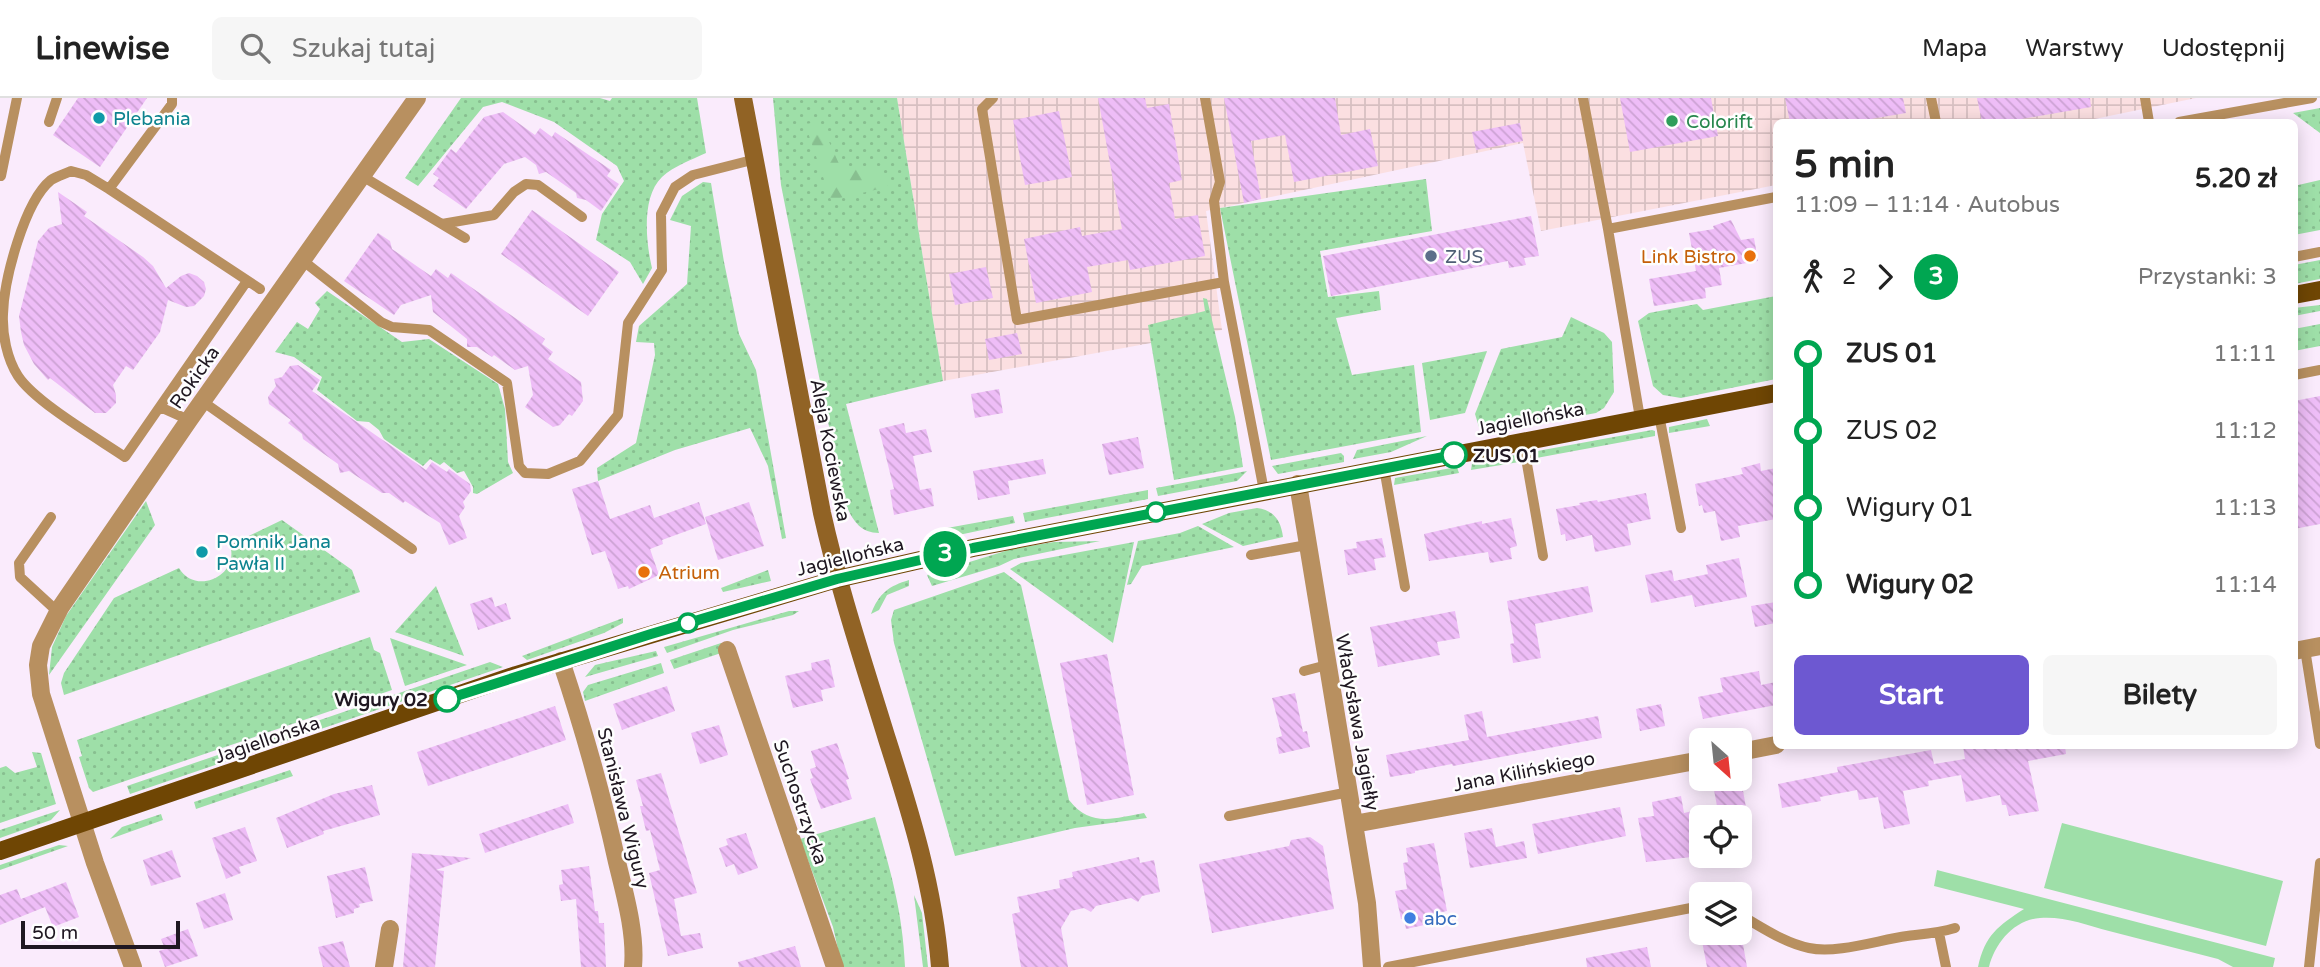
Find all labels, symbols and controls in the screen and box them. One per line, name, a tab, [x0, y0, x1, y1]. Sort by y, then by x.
search box	[212, 17, 702, 80]
text: Linewise	[35, 29, 170, 68]
icon: search	[236, 29, 274, 67]
text: Szukaj tutaj	[292, 33, 435, 64]
text: Mapa	[1922, 34, 1987, 63]
text: Warstwy	[2025, 34, 2124, 63]
text: Udostępnij	[2162, 34, 2285, 63]
place label: Plebania	[113, 108, 191, 130]
marker: Plebania	[91, 110, 107, 126]
place label: Colorift	[1686, 111, 1753, 133]
marker: Colorift	[1664, 113, 1680, 129]
text: 5 min	[1794, 142, 1895, 188]
text: 5.20 zł	[2195, 163, 2277, 194]
text: 11:09 – 11:14 · Autobus	[1794, 191, 2060, 219]
place label: ZUS	[1445, 246, 1483, 268]
place label: Link Bistro	[1641, 246, 1736, 268]
marker: ZUS	[1423, 248, 1439, 264]
marker: Link Bistro	[1742, 248, 1758, 264]
icon: walk	[1794, 258, 1832, 296]
icon: forward	[1866, 258, 1904, 296]
text: 3	[1928, 262, 1944, 291]
text: 2	[1842, 263, 1856, 291]
text: Przystanki: 3	[2138, 263, 2277, 291]
text: ZUS 01	[1846, 338, 1938, 369]
text: 11:11	[2213, 340, 2277, 368]
street label: Rokicka	[165, 342, 224, 413]
street label: Aleja Kociewska	[805, 377, 855, 523]
street label: Jagiellońska	[1474, 398, 1586, 440]
text: ZUS 02	[1846, 415, 1938, 446]
text: 11:12	[2213, 417, 2277, 445]
marker: ZUS 01	[1441, 442, 1467, 468]
place label: ZUS 01	[1473, 445, 1540, 467]
text: Wigury 01	[1846, 492, 1974, 523]
text: 11:13	[2213, 494, 2277, 522]
unlabelled marker	[1146, 502, 1166, 522]
place label: Pomnik Jana Pawła II	[216, 531, 331, 575]
line badge: 3	[922, 531, 968, 577]
street label: Jagiellońska	[794, 533, 906, 581]
text: 3	[937, 539, 953, 568]
marker: Pomnik Jana Pawła II	[194, 544, 210, 560]
place label: Atrium	[658, 562, 720, 584]
marker: Atrium	[636, 564, 652, 580]
text: Wigury 02	[1846, 569, 1974, 600]
text: 11:14	[2213, 571, 2277, 599]
unlabelled marker	[678, 613, 698, 633]
street label: Władysława Jagiełły	[1331, 632, 1383, 812]
button: Start	[1794, 655, 2029, 735]
button: Bilety	[2043, 655, 2277, 735]
marker: Wigury 02	[434, 686, 460, 712]
place label: Wigury 02	[334, 689, 428, 712]
street label: Jagiellońska	[212, 712, 323, 768]
street label: Stanisława Wigury	[592, 725, 654, 891]
north arrow	[1689, 728, 1752, 791]
map controls	[1689, 728, 1752, 945]
street label: Suchostrzycka	[768, 737, 832, 868]
street label: Jana Kilińskiego	[1452, 747, 1597, 796]
button: locate	[1689, 805, 1752, 868]
button: layers	[1689, 882, 1752, 945]
place label: abc	[1424, 908, 1457, 930]
marker: abc	[1402, 910, 1418, 926]
scale bar	[21, 918, 180, 950]
text: 50 m	[32, 922, 78, 944]

